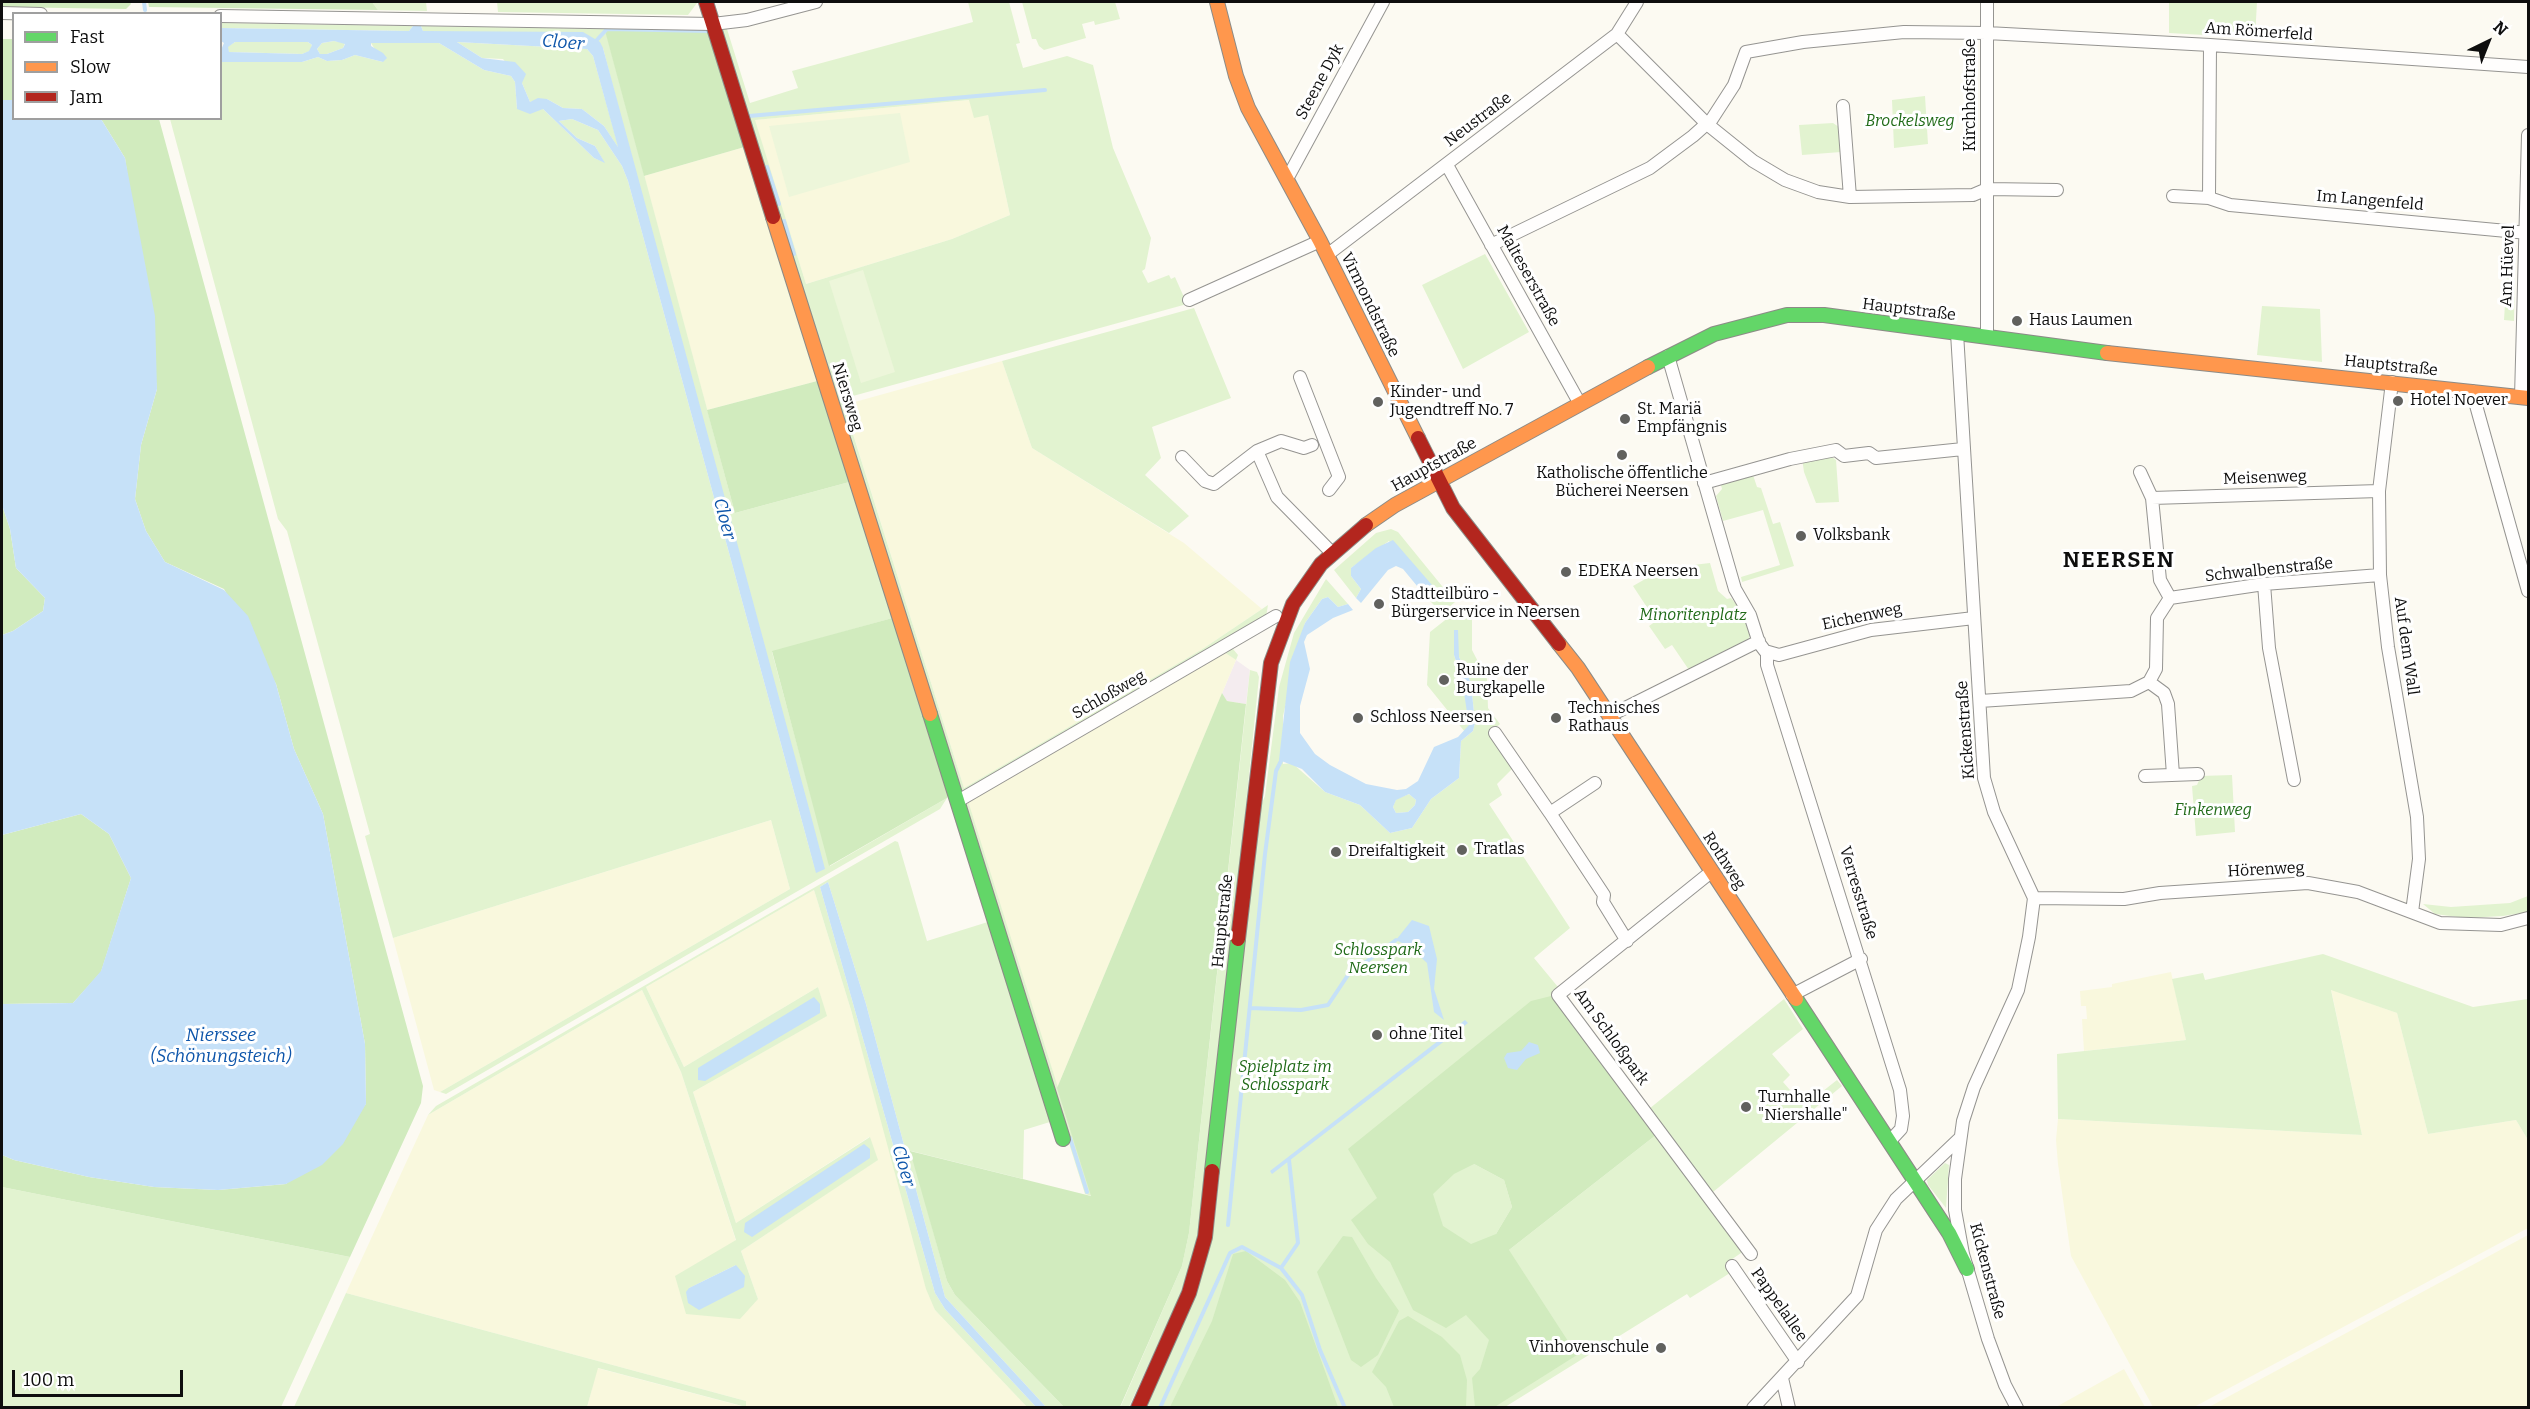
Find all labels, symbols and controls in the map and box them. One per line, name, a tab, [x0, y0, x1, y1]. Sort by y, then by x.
legend	[12, 12, 222, 120]
north arrow	[2458, 12, 2518, 72]
text: N	[2490, 17, 2512, 40]
street label: Am Römerfeld	[2204, 19, 2314, 45]
text: Fast	[70, 26, 105, 48]
water label: Cloer	[541, 30, 585, 56]
street label: Kirchhofstraße	[1961, 39, 1981, 151]
street label: Steene Dyk	[1292, 41, 1348, 123]
text: Slow	[70, 56, 110, 78]
text: Jam	[70, 86, 103, 108]
street label: Neustraße	[1441, 89, 1515, 151]
park label: Brockelsweg	[1865, 112, 1955, 132]
street label: Im Langenfeld	[2316, 187, 2424, 215]
street label: Malteserstraße	[1492, 222, 1564, 330]
street label: Am Hüevel	[2497, 225, 2519, 307]
street label: Virmondstraße	[1336, 250, 1404, 360]
street label: Hauptstraße	[1861, 295, 1957, 325]
place label: Haus Laumen	[2029, 311, 2132, 331]
marker: Haus Laumen	[2010, 314, 2024, 328]
street label: Hauptstraße	[2343, 352, 2439, 380]
street label: Niersweg	[827, 360, 867, 434]
place label: Kinder- und Jugendtreff No. 7	[1390, 383, 1513, 421]
place label: Hotel Noever	[2410, 391, 2508, 411]
marker: Hotel Noever	[2391, 394, 2405, 408]
marker: Kinder- und Jugendtreff No. 7	[1371, 395, 1385, 409]
place label: St. Mariä Empfängnis	[1637, 400, 1727, 438]
marker: St. Mariä Empfängnis	[1618, 412, 1632, 426]
street label: Hauptstraße	[1388, 434, 1480, 496]
marker: Katholische öffentliche Bücherei Neersen	[1615, 448, 1629, 462]
place label: Katholische öffentliche Bücherei Neersen	[1536, 464, 1708, 502]
street label: Meisenweg	[2223, 467, 2307, 489]
water label: Cloer	[708, 496, 740, 542]
place label: Volksbank	[1813, 526, 1890, 546]
marker: Volksbank	[1794, 529, 1808, 543]
district label: NEERSEN	[2063, 548, 2175, 574]
street label: Schwalbenstraße	[2204, 554, 2334, 586]
place label: EDEKA Neersen	[1578, 562, 1698, 582]
marker: EDEKA Neersen	[1559, 565, 1573, 579]
place label: Stadtteilbüro - Bürgerservice in Neersen	[1391, 585, 1580, 623]
street label: Auf dem Wall	[2390, 596, 2422, 696]
marker: Stadtteilbüro - Bürgerservice in Neersen	[1372, 597, 1386, 611]
street label: Eichenweg	[1820, 599, 1904, 635]
park label: Minoritenplatz	[1639, 606, 1747, 626]
place label: Ruine der Burgkapelle	[1456, 661, 1545, 699]
street label: Schloßweg	[1069, 666, 1149, 724]
marker: Ruine der Burgkapelle	[1437, 673, 1451, 687]
street label: Kickenstraße	[1953, 680, 1979, 780]
place label: Technisches Rathaus	[1568, 699, 1660, 737]
place label: Schloss Neersen	[1370, 708, 1493, 728]
marker: Schloss Neersen	[1351, 711, 1365, 725]
marker: Technisches Rathaus	[1549, 711, 1563, 725]
park label: Finkenweg	[2174, 801, 2252, 821]
street label: Rothweg	[1698, 829, 1750, 893]
place label: Tratlas	[1474, 840, 1525, 860]
place label: Dreifaltigkeit	[1348, 842, 1445, 862]
marker: Tratlas	[1455, 843, 1469, 857]
street label: Verresstraße	[1835, 844, 1881, 942]
marker: Dreifaltigkeit	[1329, 845, 1343, 859]
street label: Hörenweg	[2227, 858, 2305, 882]
street label: Hauptstraße	[1209, 873, 1237, 969]
park label: Schlosspark Neersen	[1334, 941, 1422, 979]
street label: Am Schloßpark	[1569, 985, 1653, 1089]
water label: Nierssee (Schönungsteich)	[151, 1025, 291, 1068]
place label: ohne Titel	[1389, 1025, 1463, 1045]
marker: ohne Titel	[1370, 1028, 1384, 1042]
park label: Spielplatz im Schlosspark	[1238, 1058, 1332, 1096]
place label: Turnhalle "Niershalle"	[1758, 1088, 1848, 1126]
marker: Turnhalle "Niershalle"	[1739, 1100, 1753, 1114]
water label: Cloer	[887, 1143, 919, 1189]
street label: Kickenstraße	[1965, 1221, 2009, 1321]
street label: Pappelallee	[1747, 1264, 1811, 1346]
place label: Vinhovenschule	[1529, 1338, 1649, 1358]
marker: Vinhovenschule	[1654, 1341, 1668, 1355]
scale bar	[15, 1358, 186, 1396]
text: 100 m	[23, 1369, 74, 1391]

